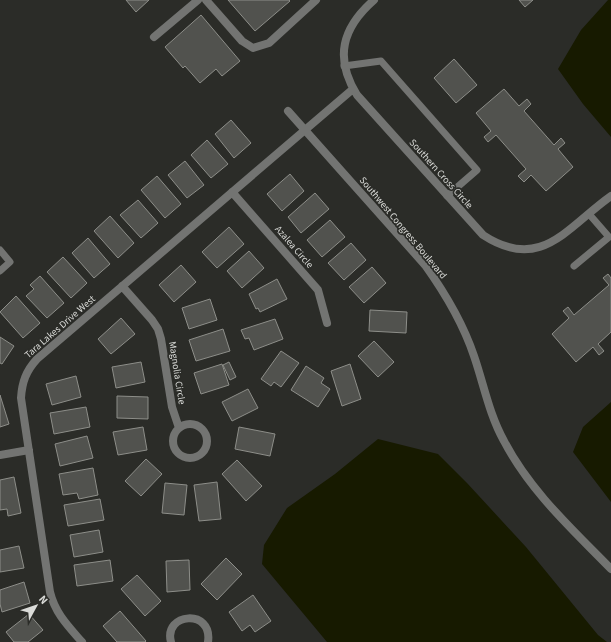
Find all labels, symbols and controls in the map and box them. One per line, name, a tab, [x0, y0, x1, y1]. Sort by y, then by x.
street label: Southern Cross Circle	[406, 136, 476, 212]
street label: Southwest Congress Boulevard	[356, 174, 450, 282]
street label: Azalea Circle	[271, 223, 317, 271]
street label: Tara Lakes Drive West	[22, 292, 99, 362]
street label: Magnolia Circle	[165, 340, 189, 406]
north arrow	[16, 586, 56, 626]
text: N	[35, 592, 51, 608]

